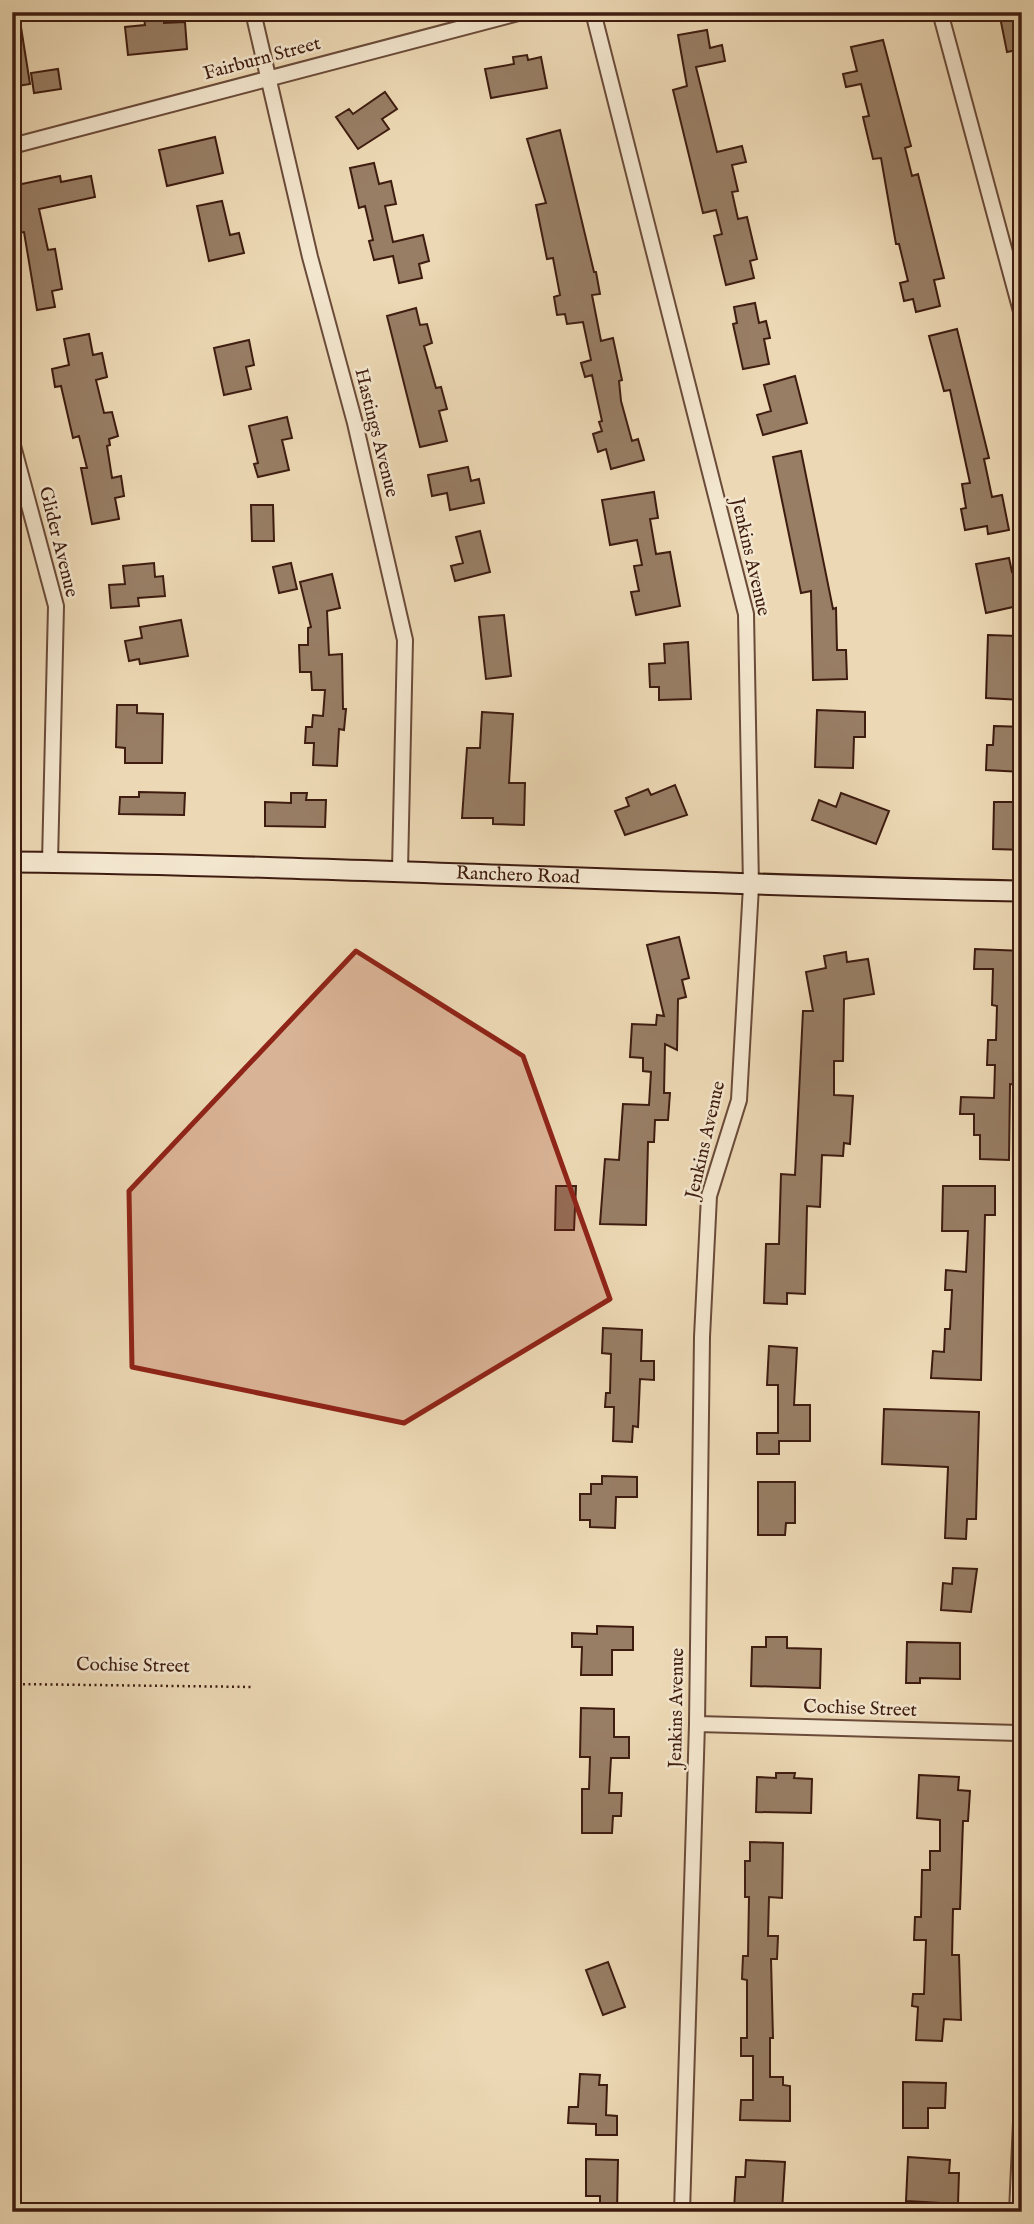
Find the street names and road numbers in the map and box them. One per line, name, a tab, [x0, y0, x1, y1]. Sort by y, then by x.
street label: Fairburn Street	[201, 32, 324, 86]
street label: Hastings Avenue	[348, 366, 404, 500]
street label: Glider Avenue	[33, 484, 83, 600]
street label: Jenkins Avenue	[724, 494, 775, 619]
street label: Ranchero Road	[455, 862, 581, 890]
street label: Jenkins Avenue	[680, 1078, 731, 1203]
street label: Jenkins Avenue	[664, 1647, 690, 1770]
street label: Cochise Street	[76, 1653, 191, 1679]
street label: Cochise Street	[803, 1695, 918, 1723]

